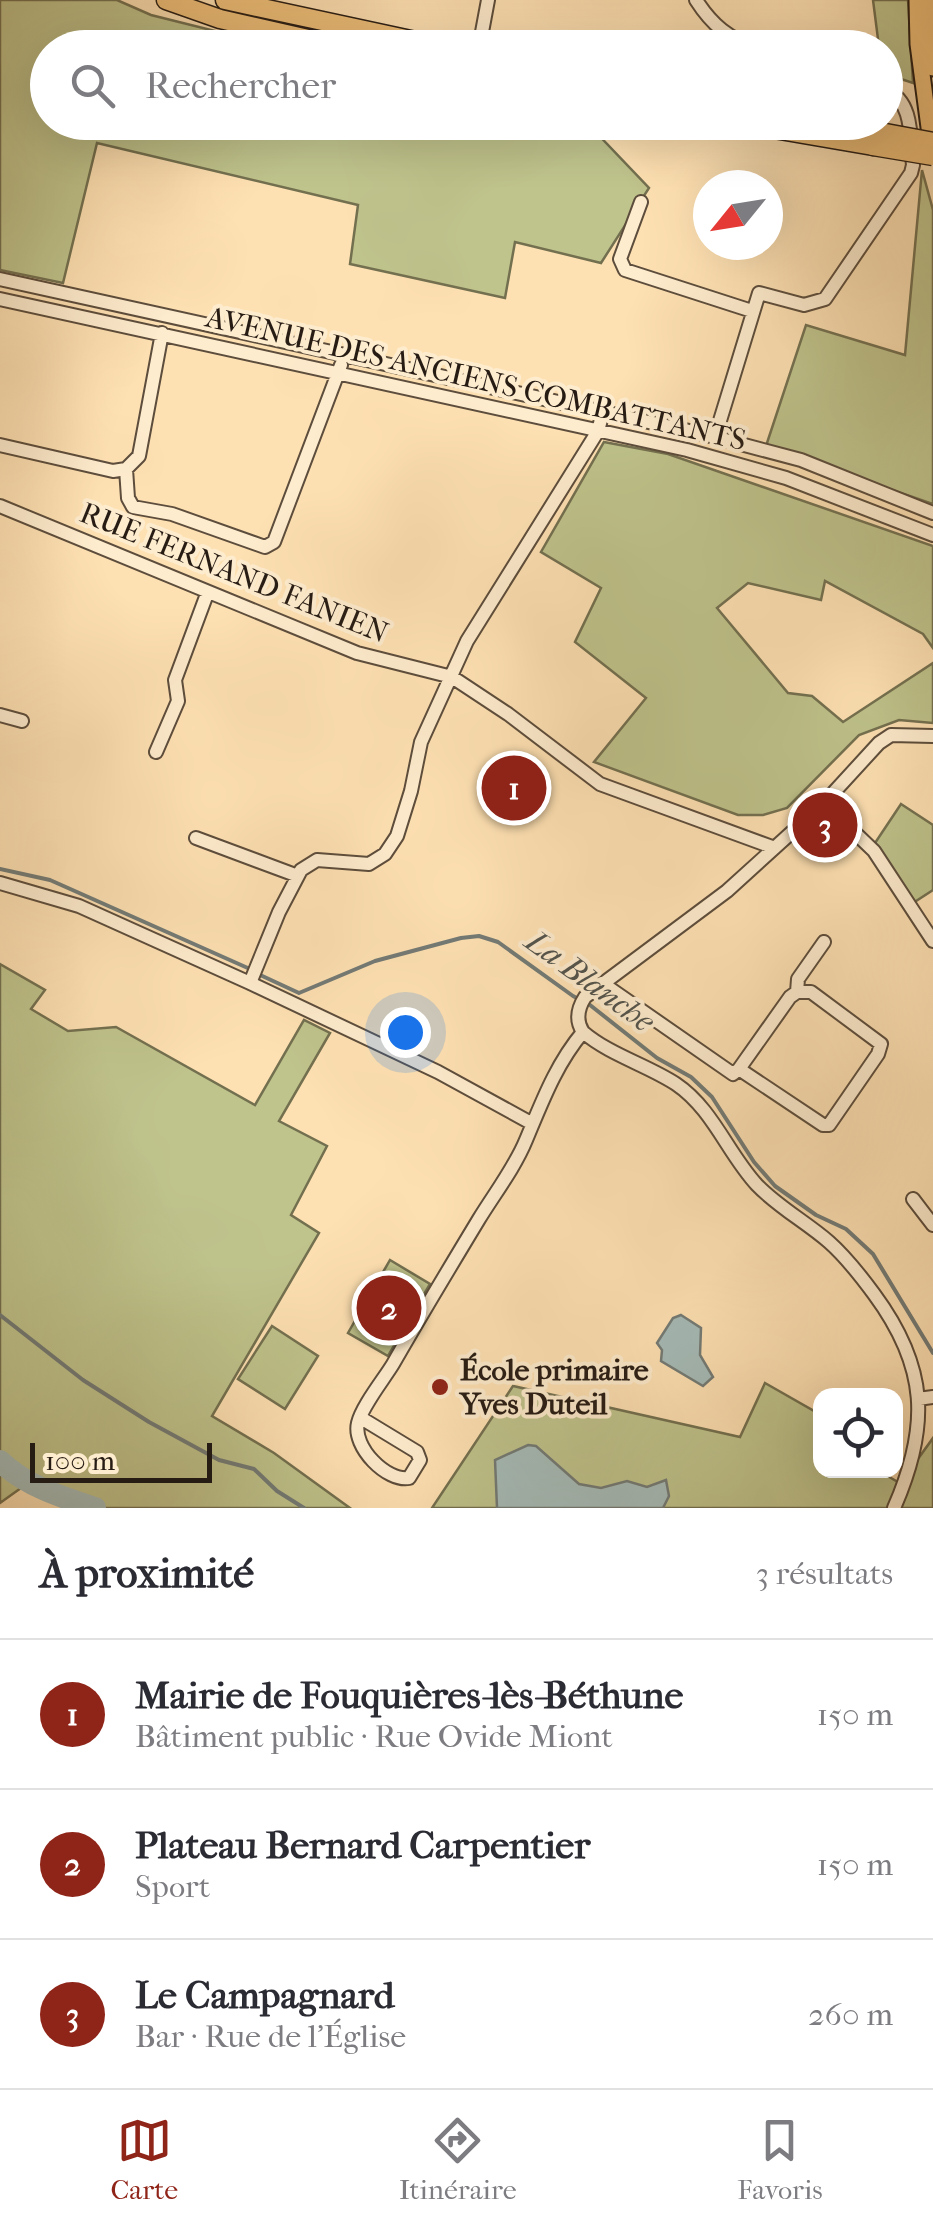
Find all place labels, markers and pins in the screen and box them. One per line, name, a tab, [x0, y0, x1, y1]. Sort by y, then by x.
pin: 1	[482, 750, 546, 826]
pin: 3	[792, 788, 858, 862]
pin: 2	[356, 1270, 422, 1346]
place label: École primaire Yves Duteil	[458, 1352, 649, 1422]
marker: École primaire Yves Duteil	[429, 1376, 451, 1398]

